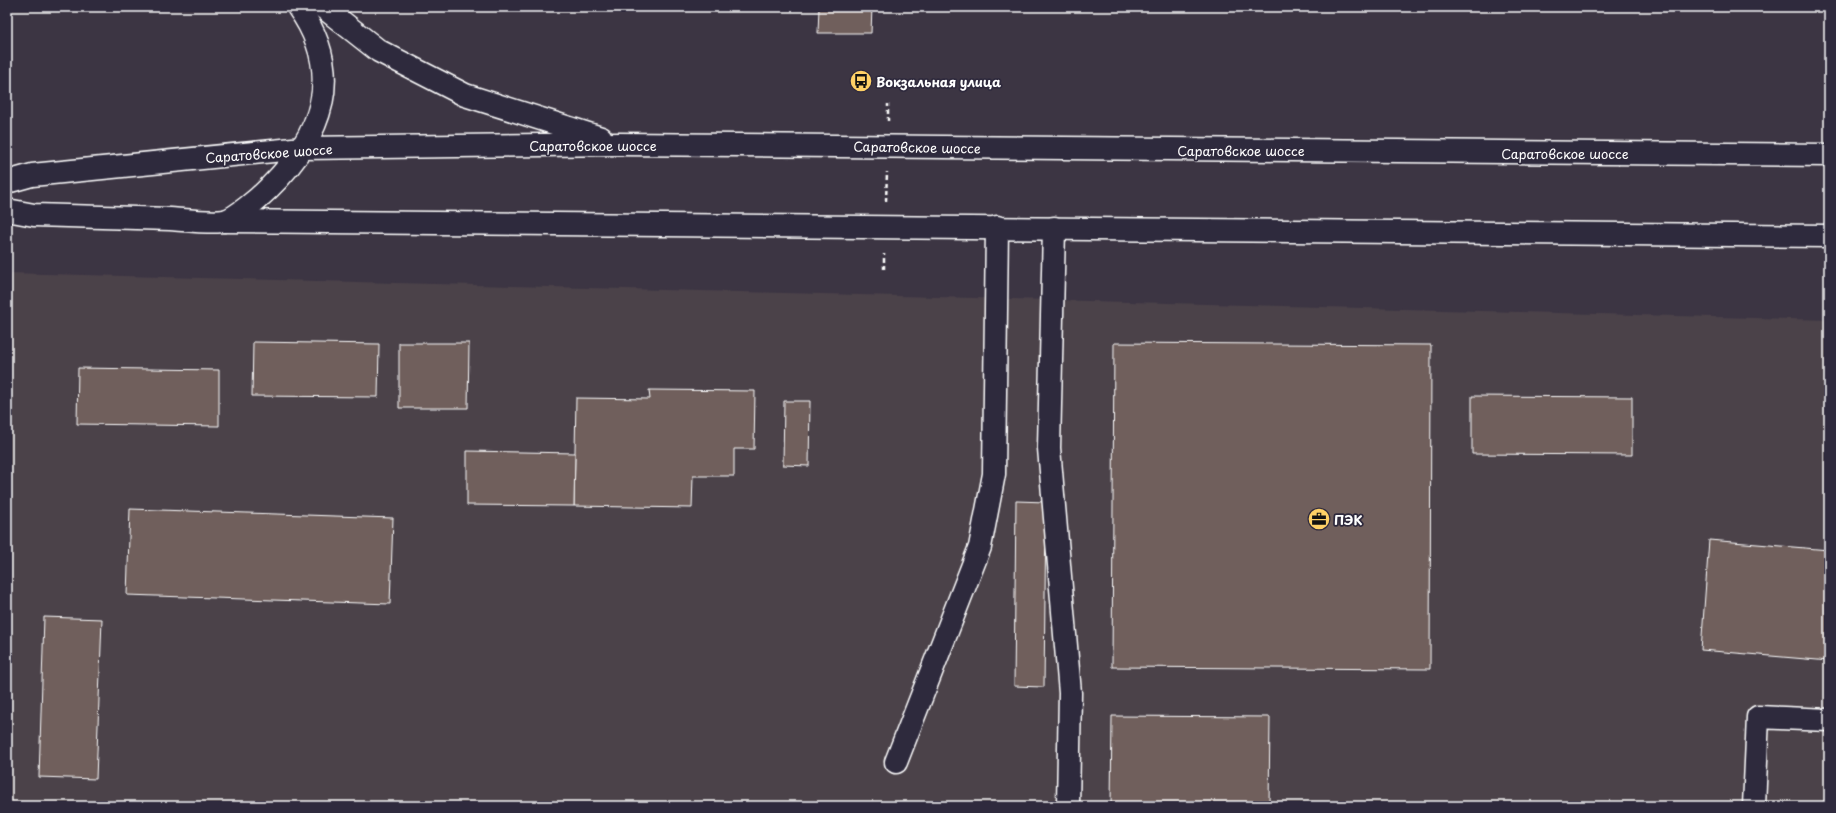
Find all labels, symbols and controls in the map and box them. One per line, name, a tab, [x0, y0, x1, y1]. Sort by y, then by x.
bus stop icon: Вокзальная улица	[848, 68, 874, 94]
place label: Вокзальная улица	[876, 72, 1001, 91]
street label: Саратовское шоссе	[529, 136, 657, 155]
street label: Саратовское шоссе	[853, 136, 981, 158]
street label: Саратовское шоссе	[205, 139, 333, 167]
street label: Саратовское шоссе	[1177, 141, 1305, 160]
street label: Саратовское шоссе	[1501, 144, 1629, 163]
office icon: ПЭК	[1306, 506, 1332, 532]
place label: ПЭК	[1334, 510, 1362, 529]

